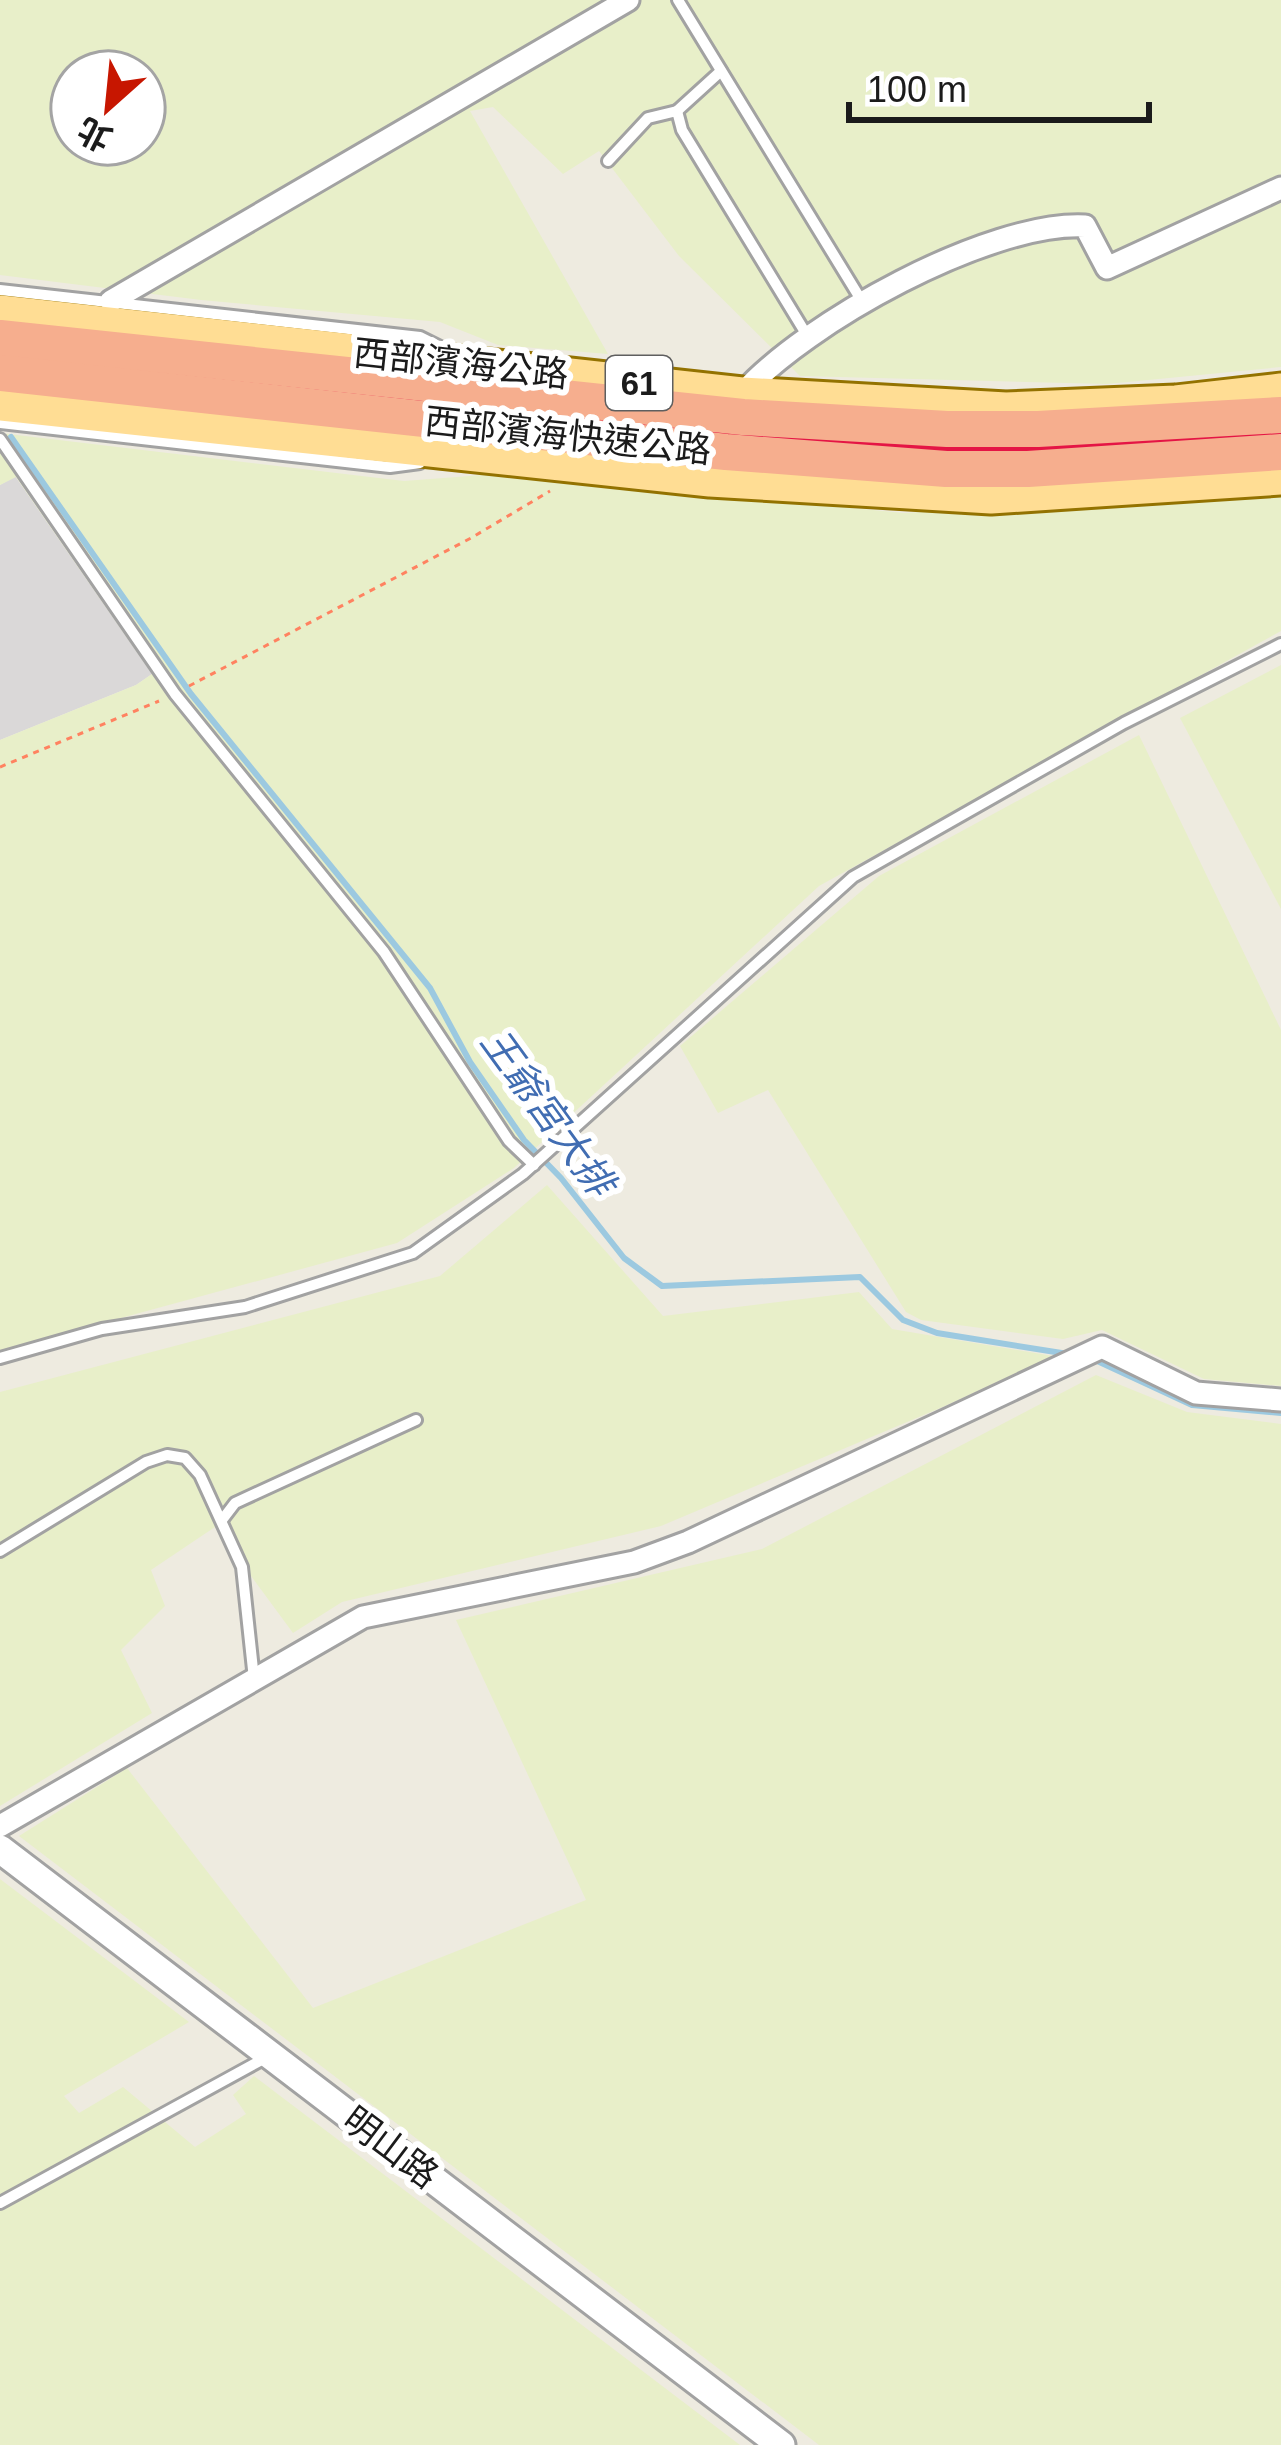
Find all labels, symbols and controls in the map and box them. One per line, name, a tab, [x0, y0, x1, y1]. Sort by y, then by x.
north arrow	[48, 48, 168, 168]
scale bar	[849, 48, 1149, 122]
text: 100 m	[867, 69, 967, 110]
text: 北	[72, 110, 118, 158]
street label: 西部濱海公路	[351, 332, 571, 395]
road number: 61	[606, 356, 672, 410]
street label: 西部濱海快速公路	[423, 400, 713, 471]
water label: 王爺宮大排	[473, 1021, 625, 1208]
street label: 明山路	[335, 2099, 446, 2196]

